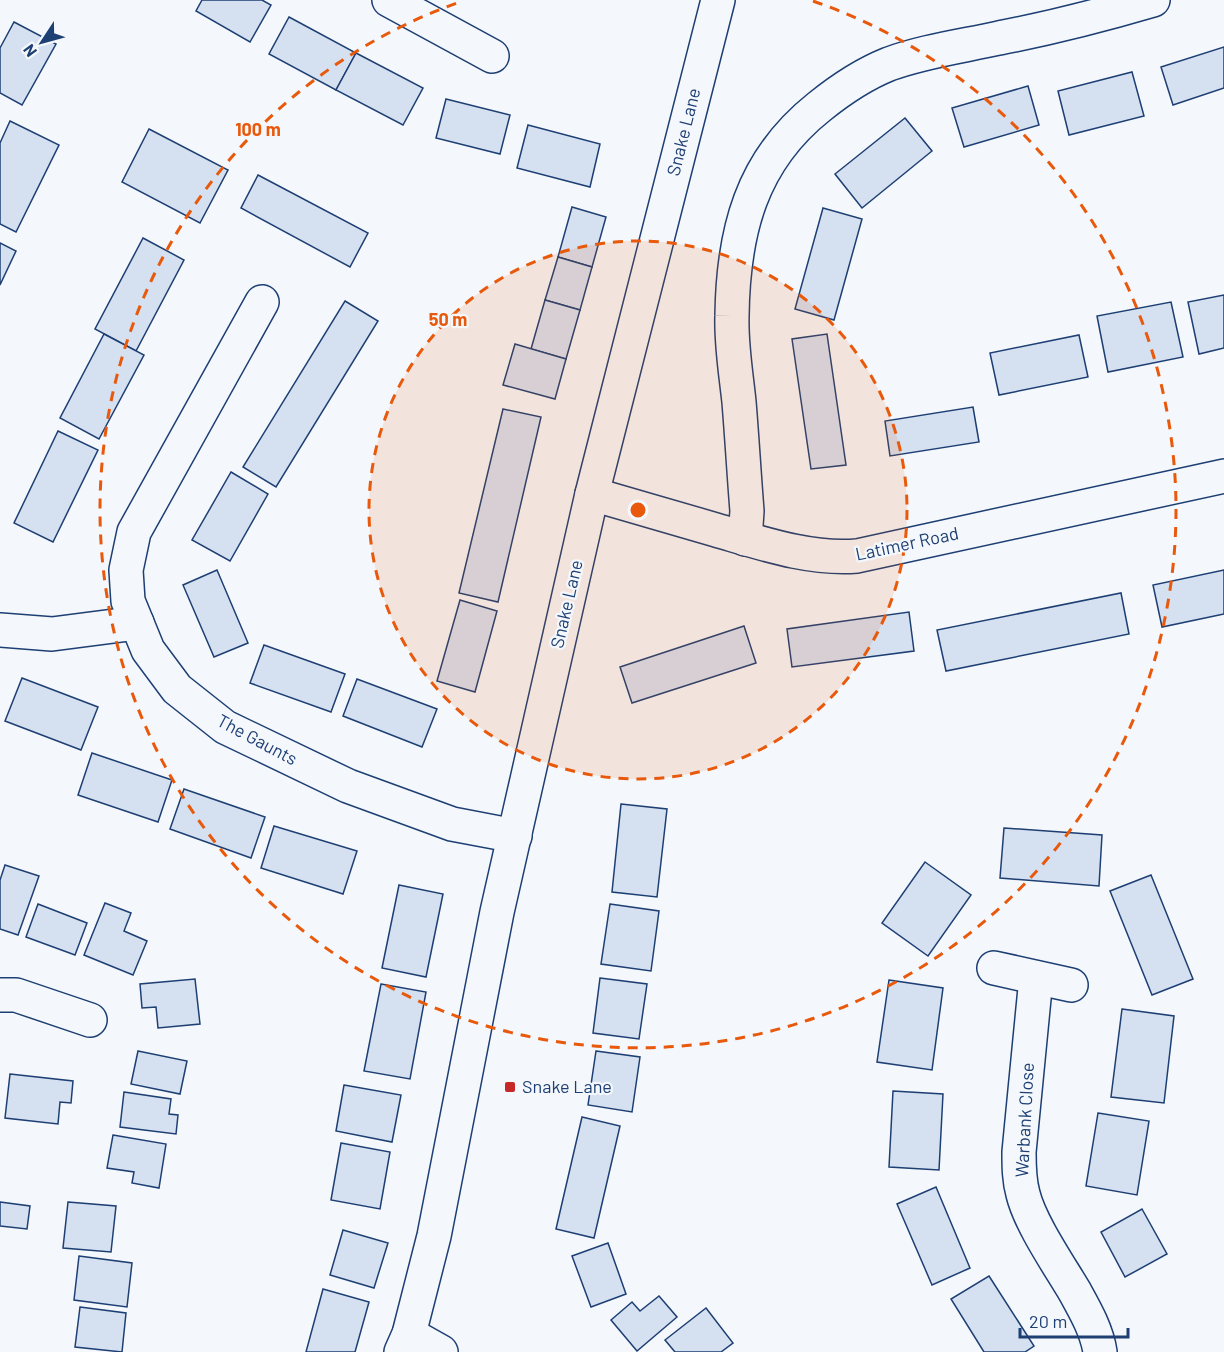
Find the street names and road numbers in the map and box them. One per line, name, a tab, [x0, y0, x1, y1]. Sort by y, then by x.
street label: Snake Lane	[661, 85, 705, 178]
street label: Latimer Road	[853, 521, 960, 565]
street label: Snake Lane	[545, 558, 587, 650]
street label: The Gaunts	[214, 709, 301, 769]
street label: Warbank Close	[1010, 1062, 1038, 1178]

